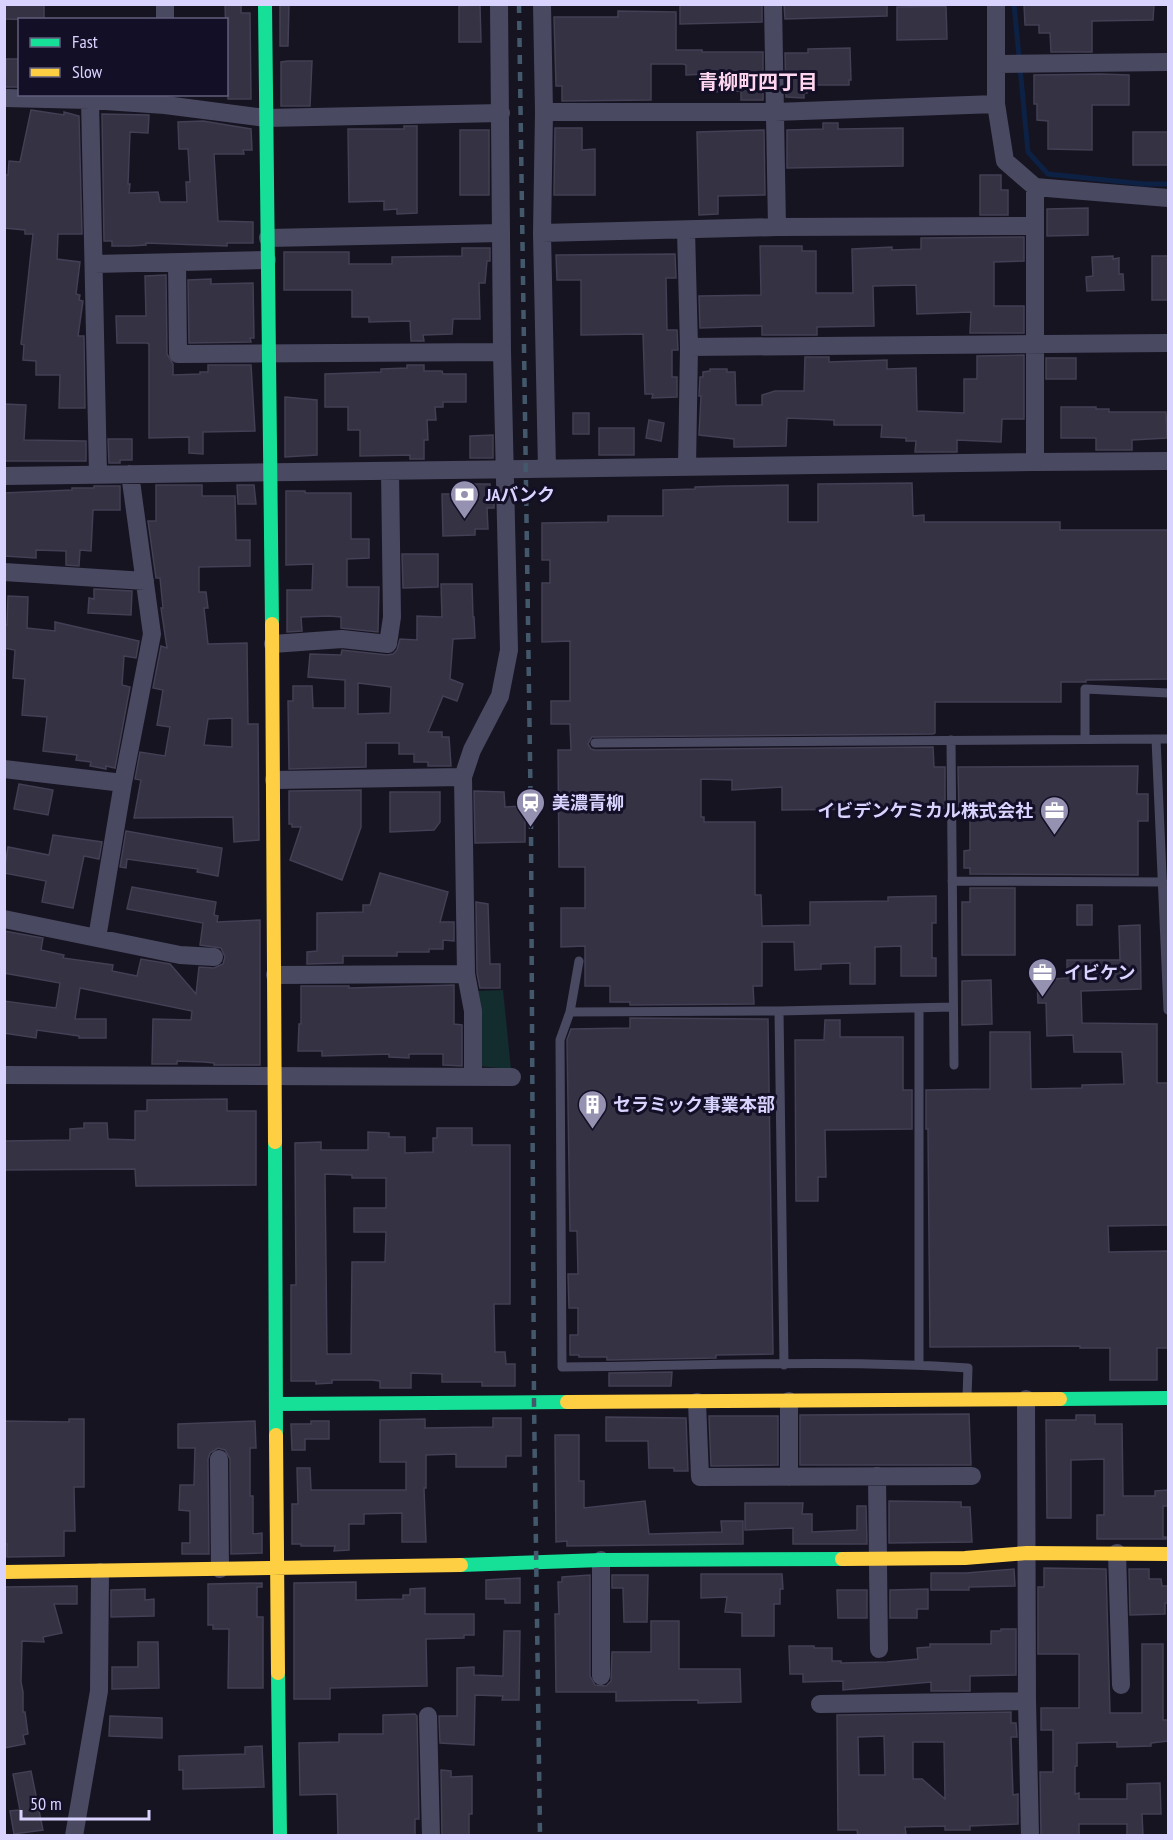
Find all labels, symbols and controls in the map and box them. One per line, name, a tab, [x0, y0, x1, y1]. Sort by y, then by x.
legend	[18, 18, 228, 96]
text: Fast	[72, 30, 98, 53]
text: Slow	[72, 60, 103, 83]
district label: 青柳町四丁目	[698, 69, 818, 95]
bank icon: JAバンク	[449, 478, 481, 520]
place label: JAバンク	[485, 483, 555, 506]
station icon: 美濃青柳	[515, 786, 547, 828]
place label: 美濃青柳	[552, 791, 624, 814]
office icon: イビデンケミカル株式会社	[1038, 794, 1070, 836]
place label: イビデンケミカル株式会社	[818, 799, 1033, 822]
office icon: イビケン	[1027, 956, 1059, 998]
place label: イビケン	[1064, 961, 1135, 984]
building icon: セラミック事業本部	[576, 1088, 608, 1130]
place label: セラミック事業本部	[613, 1093, 775, 1116]
scale bar	[21, 1783, 148, 1821]
text: 50 m	[30, 1792, 62, 1815]

